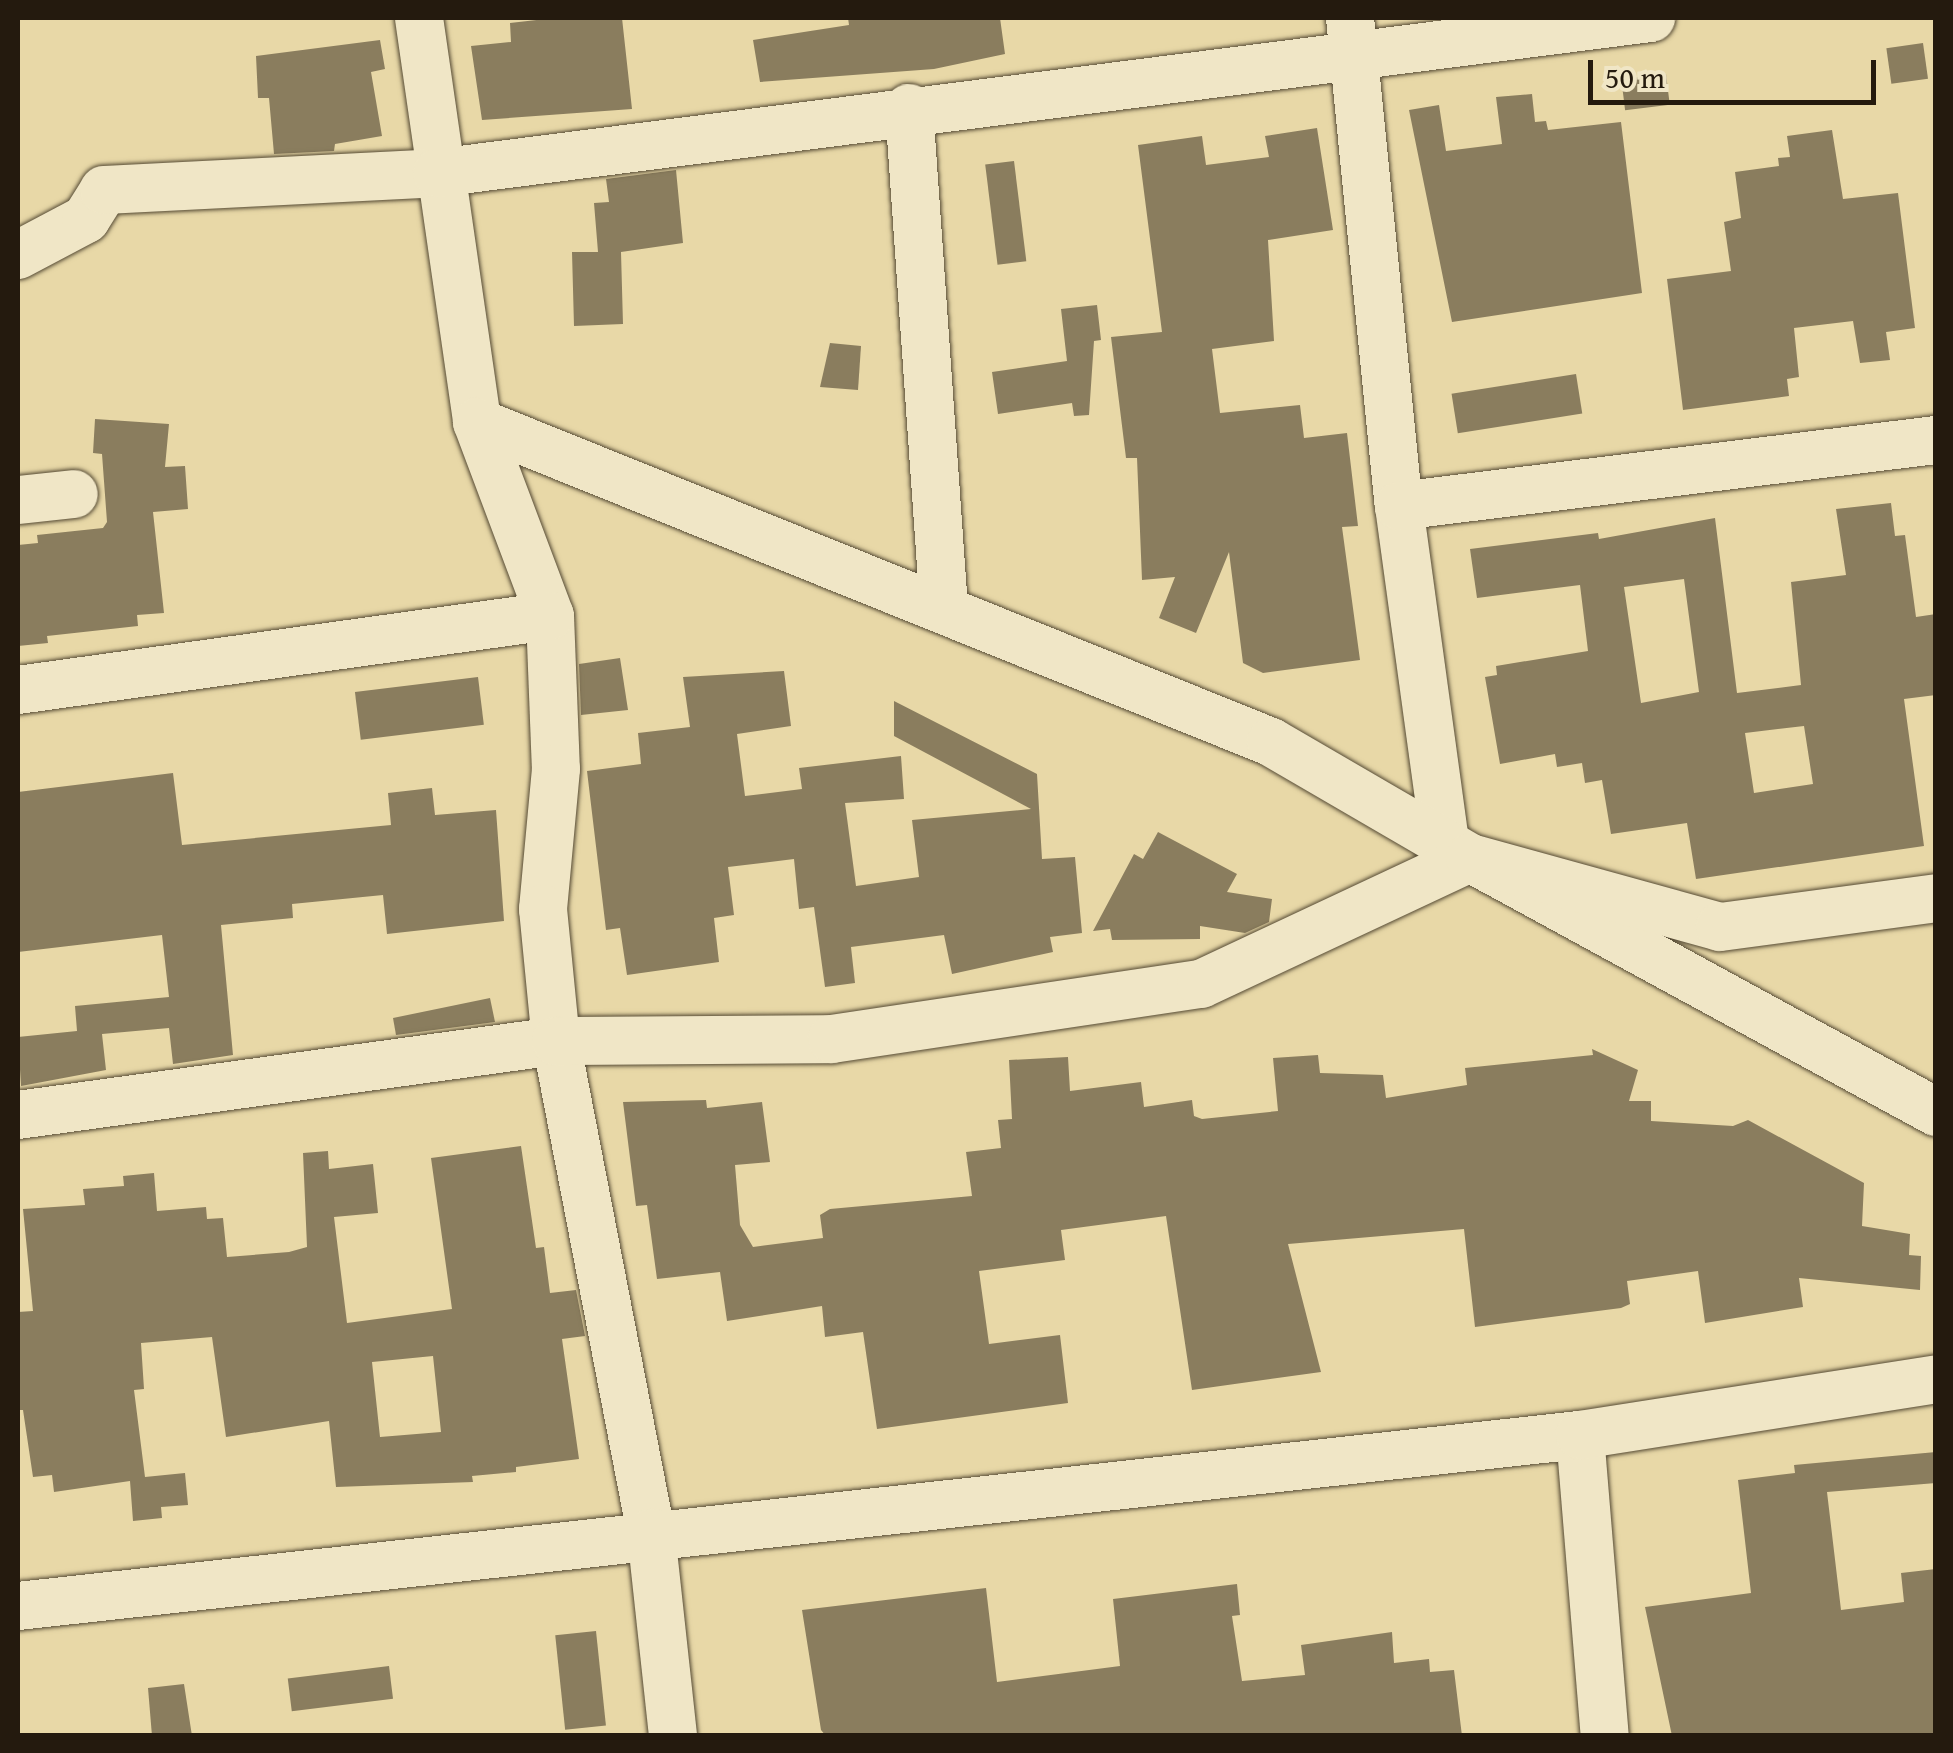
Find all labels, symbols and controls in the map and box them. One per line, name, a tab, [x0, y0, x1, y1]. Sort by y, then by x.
scale bar	[1593, 40, 1880, 102]
text: 50 m	[1605, 55, 1665, 99]

